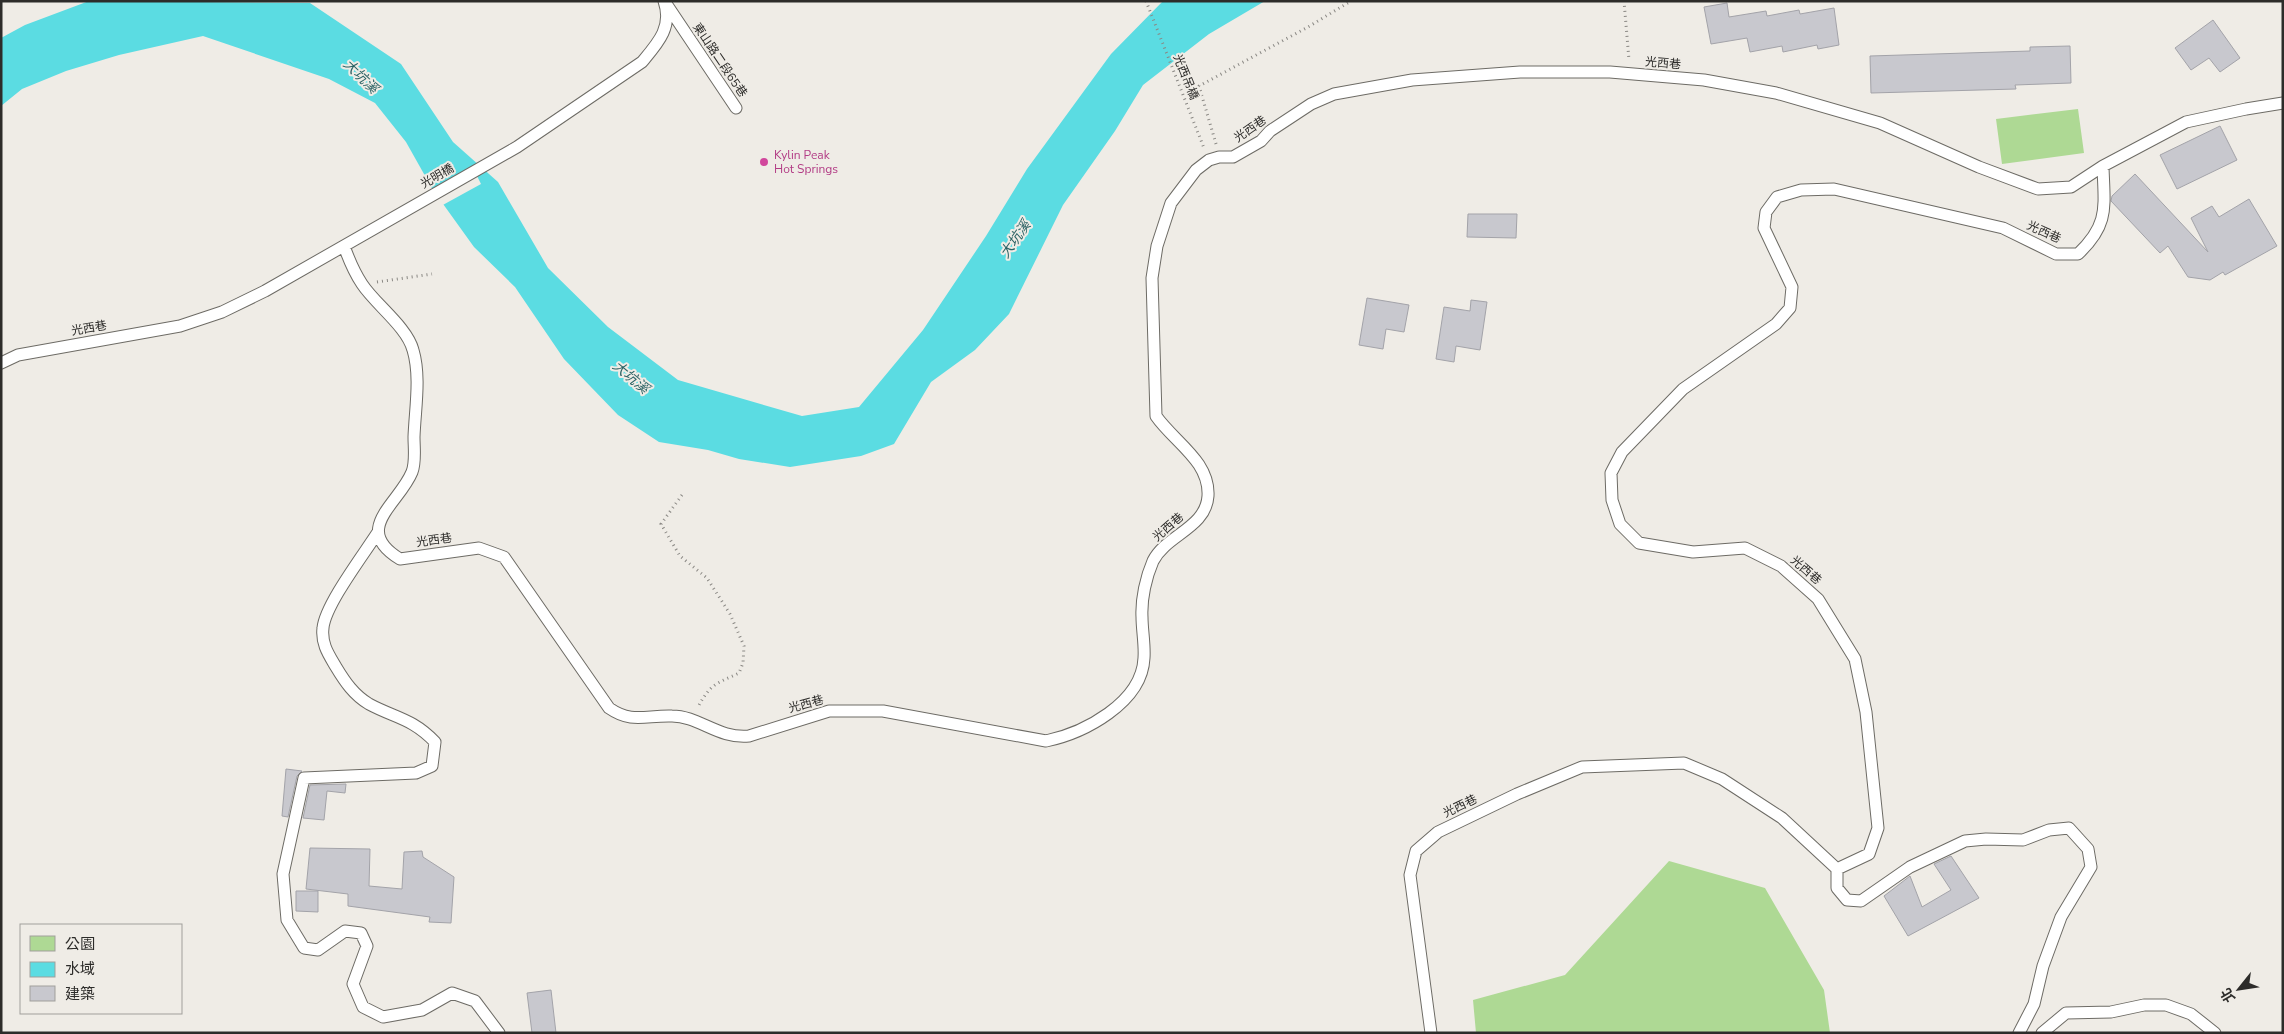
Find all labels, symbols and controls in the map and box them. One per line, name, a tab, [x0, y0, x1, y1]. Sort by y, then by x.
street label: 東山路二段65巷	[689, 20, 751, 100]
street label: 光西吊橋	[1170, 52, 1202, 102]
street label: 光西巷	[1644, 53, 1682, 73]
water label: 大坑溪	[339, 55, 384, 99]
street label: 光西巷	[1231, 112, 1269, 146]
place label: Kylin Peak Hot Springs	[774, 147, 838, 177]
marker: Kylin Peak Hot Springs	[758, 156, 770, 168]
street label: 光明橋	[417, 160, 457, 192]
water label: 大坑溪	[996, 215, 1036, 262]
street label: 光西巷	[2024, 217, 2064, 247]
street label: 光西巷	[70, 317, 108, 339]
water label: 大坑溪	[608, 357, 654, 399]
street label: 光西巷	[1149, 509, 1187, 545]
street label: 光西巷	[415, 530, 453, 550]
street label: 光西巷	[1787, 552, 1825, 588]
street label: 光西巷	[787, 692, 825, 716]
street label: 光西巷	[1440, 791, 1480, 821]
legend	[20, 924, 182, 1014]
text: 公園	[65, 934, 95, 954]
text: 水域	[65, 959, 95, 979]
north arrow	[2214, 964, 2264, 1014]
text: 建築	[65, 984, 95, 1004]
text: 北	[2216, 984, 2240, 1006]

